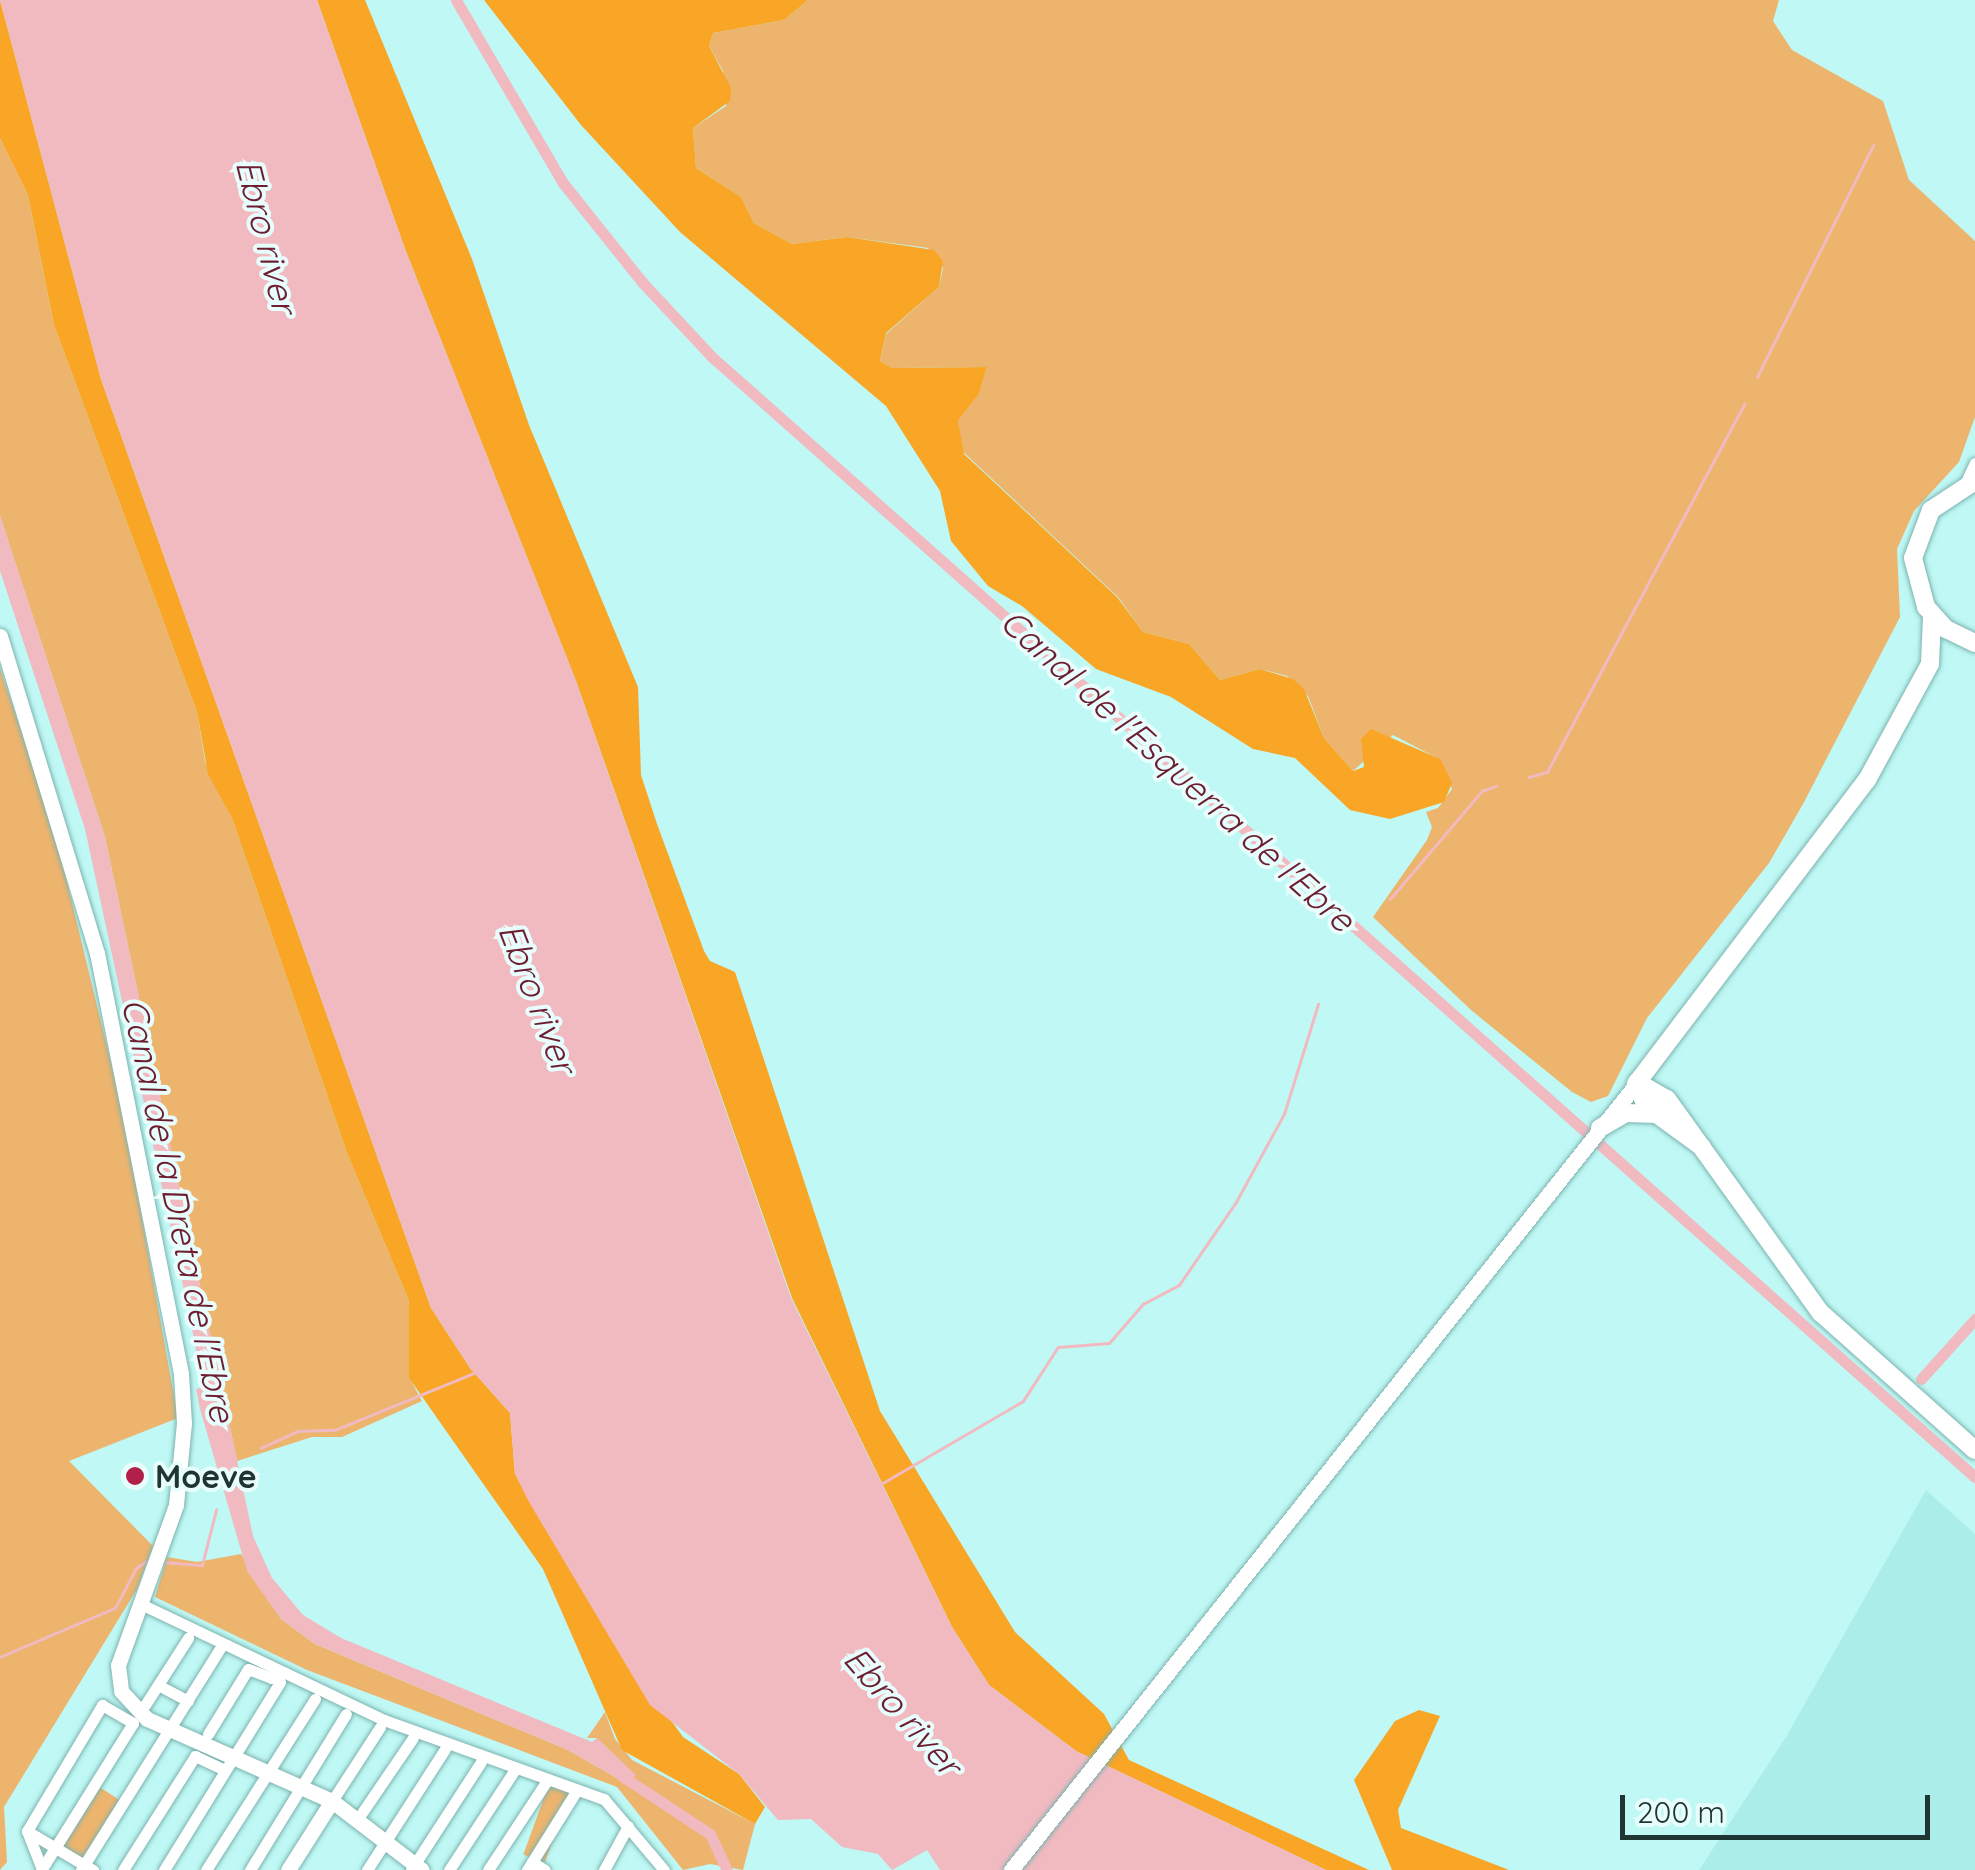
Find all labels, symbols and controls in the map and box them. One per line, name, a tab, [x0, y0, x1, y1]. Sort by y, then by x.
water label: Ebro river	[228, 155, 306, 317]
water label: Canal de l'Esquerra de l'Ebre	[992, 600, 1364, 940]
water label: Ebro river	[490, 917, 586, 1079]
water label: Canal de la Dreta de l'Ebre	[114, 995, 244, 1425]
place label: Moeve	[155, 1457, 257, 1495]
marker: Moeve	[124, 1465, 146, 1487]
water label: Ebro river	[836, 1638, 970, 1784]
scale bar	[1625, 1775, 1935, 1837]
text: 200 m	[1637, 1793, 1725, 1831]

